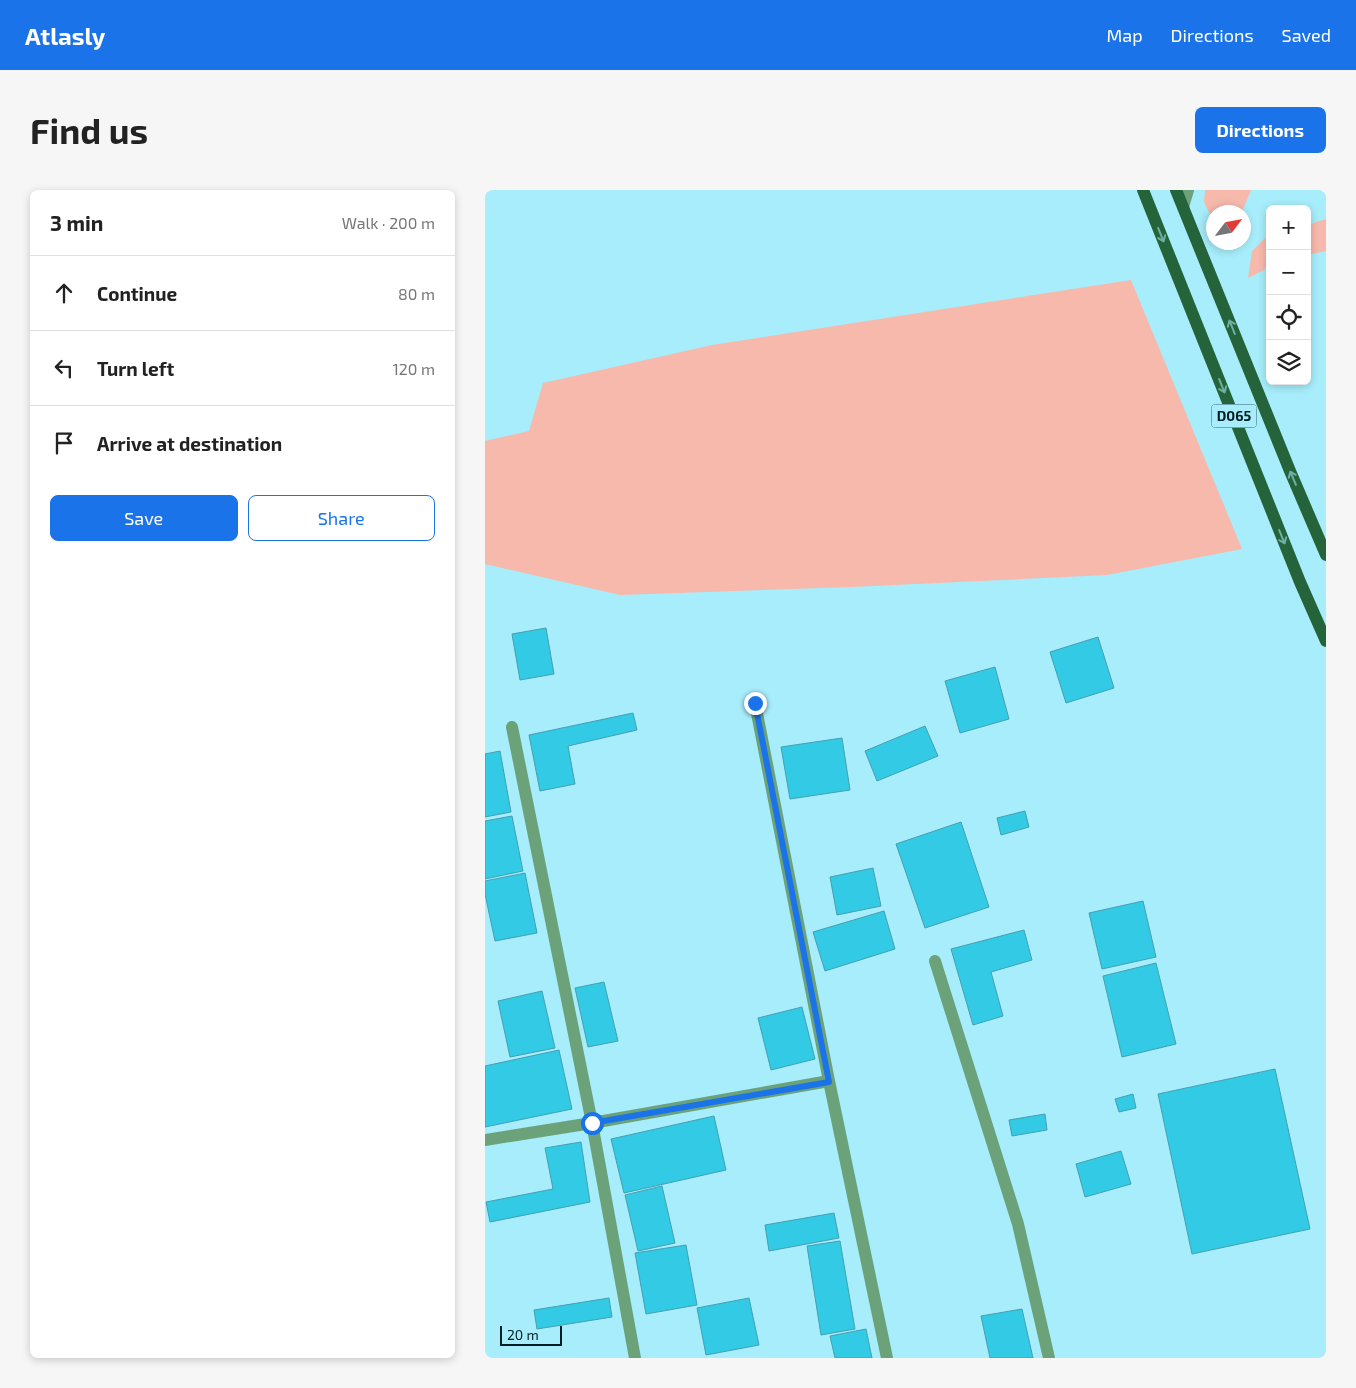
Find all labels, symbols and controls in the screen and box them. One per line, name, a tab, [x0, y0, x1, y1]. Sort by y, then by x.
text: Atlasly	[25, 21, 105, 50]
text: Map	[1106, 24, 1143, 46]
text: Directions	[1171, 24, 1254, 46]
text: Saved	[1282, 24, 1331, 46]
button: Directions	[1195, 107, 1326, 153]
text: Find us	[30, 109, 148, 151]
north arrow	[1206, 205, 1251, 250]
map controls	[1266, 205, 1311, 385]
button: +	[1266, 205, 1311, 250]
text: 3 min	[50, 210, 103, 235]
text: Walk · 200 m	[342, 213, 435, 232]
one-way arrow	[1157, 227, 1167, 242]
button: −	[1266, 250, 1311, 295]
icon: ahead	[50, 279, 78, 307]
text: Continue	[97, 282, 177, 305]
text: 80 m	[398, 284, 435, 303]
button: locate	[1266, 295, 1311, 340]
one-way arrow	[1226, 320, 1236, 335]
button: layers	[1266, 340, 1311, 385]
icon: left	[50, 354, 78, 382]
text: Turn left	[97, 357, 174, 380]
text: 120 m	[392, 359, 435, 378]
one-way arrow	[1218, 378, 1227, 393]
road number: D065	[1211, 405, 1257, 428]
icon: arrive	[50, 429, 78, 457]
text: Arrive at destination	[97, 432, 282, 455]
one-way arrow	[1287, 471, 1297, 486]
button: Save	[50, 495, 238, 541]
button: Share	[248, 495, 435, 541]
one-way arrow	[1278, 529, 1288, 544]
route end	[744, 692, 767, 715]
route start	[581, 1112, 604, 1135]
scale bar	[500, 1323, 563, 1346]
text: 20 m	[507, 1326, 539, 1343]

